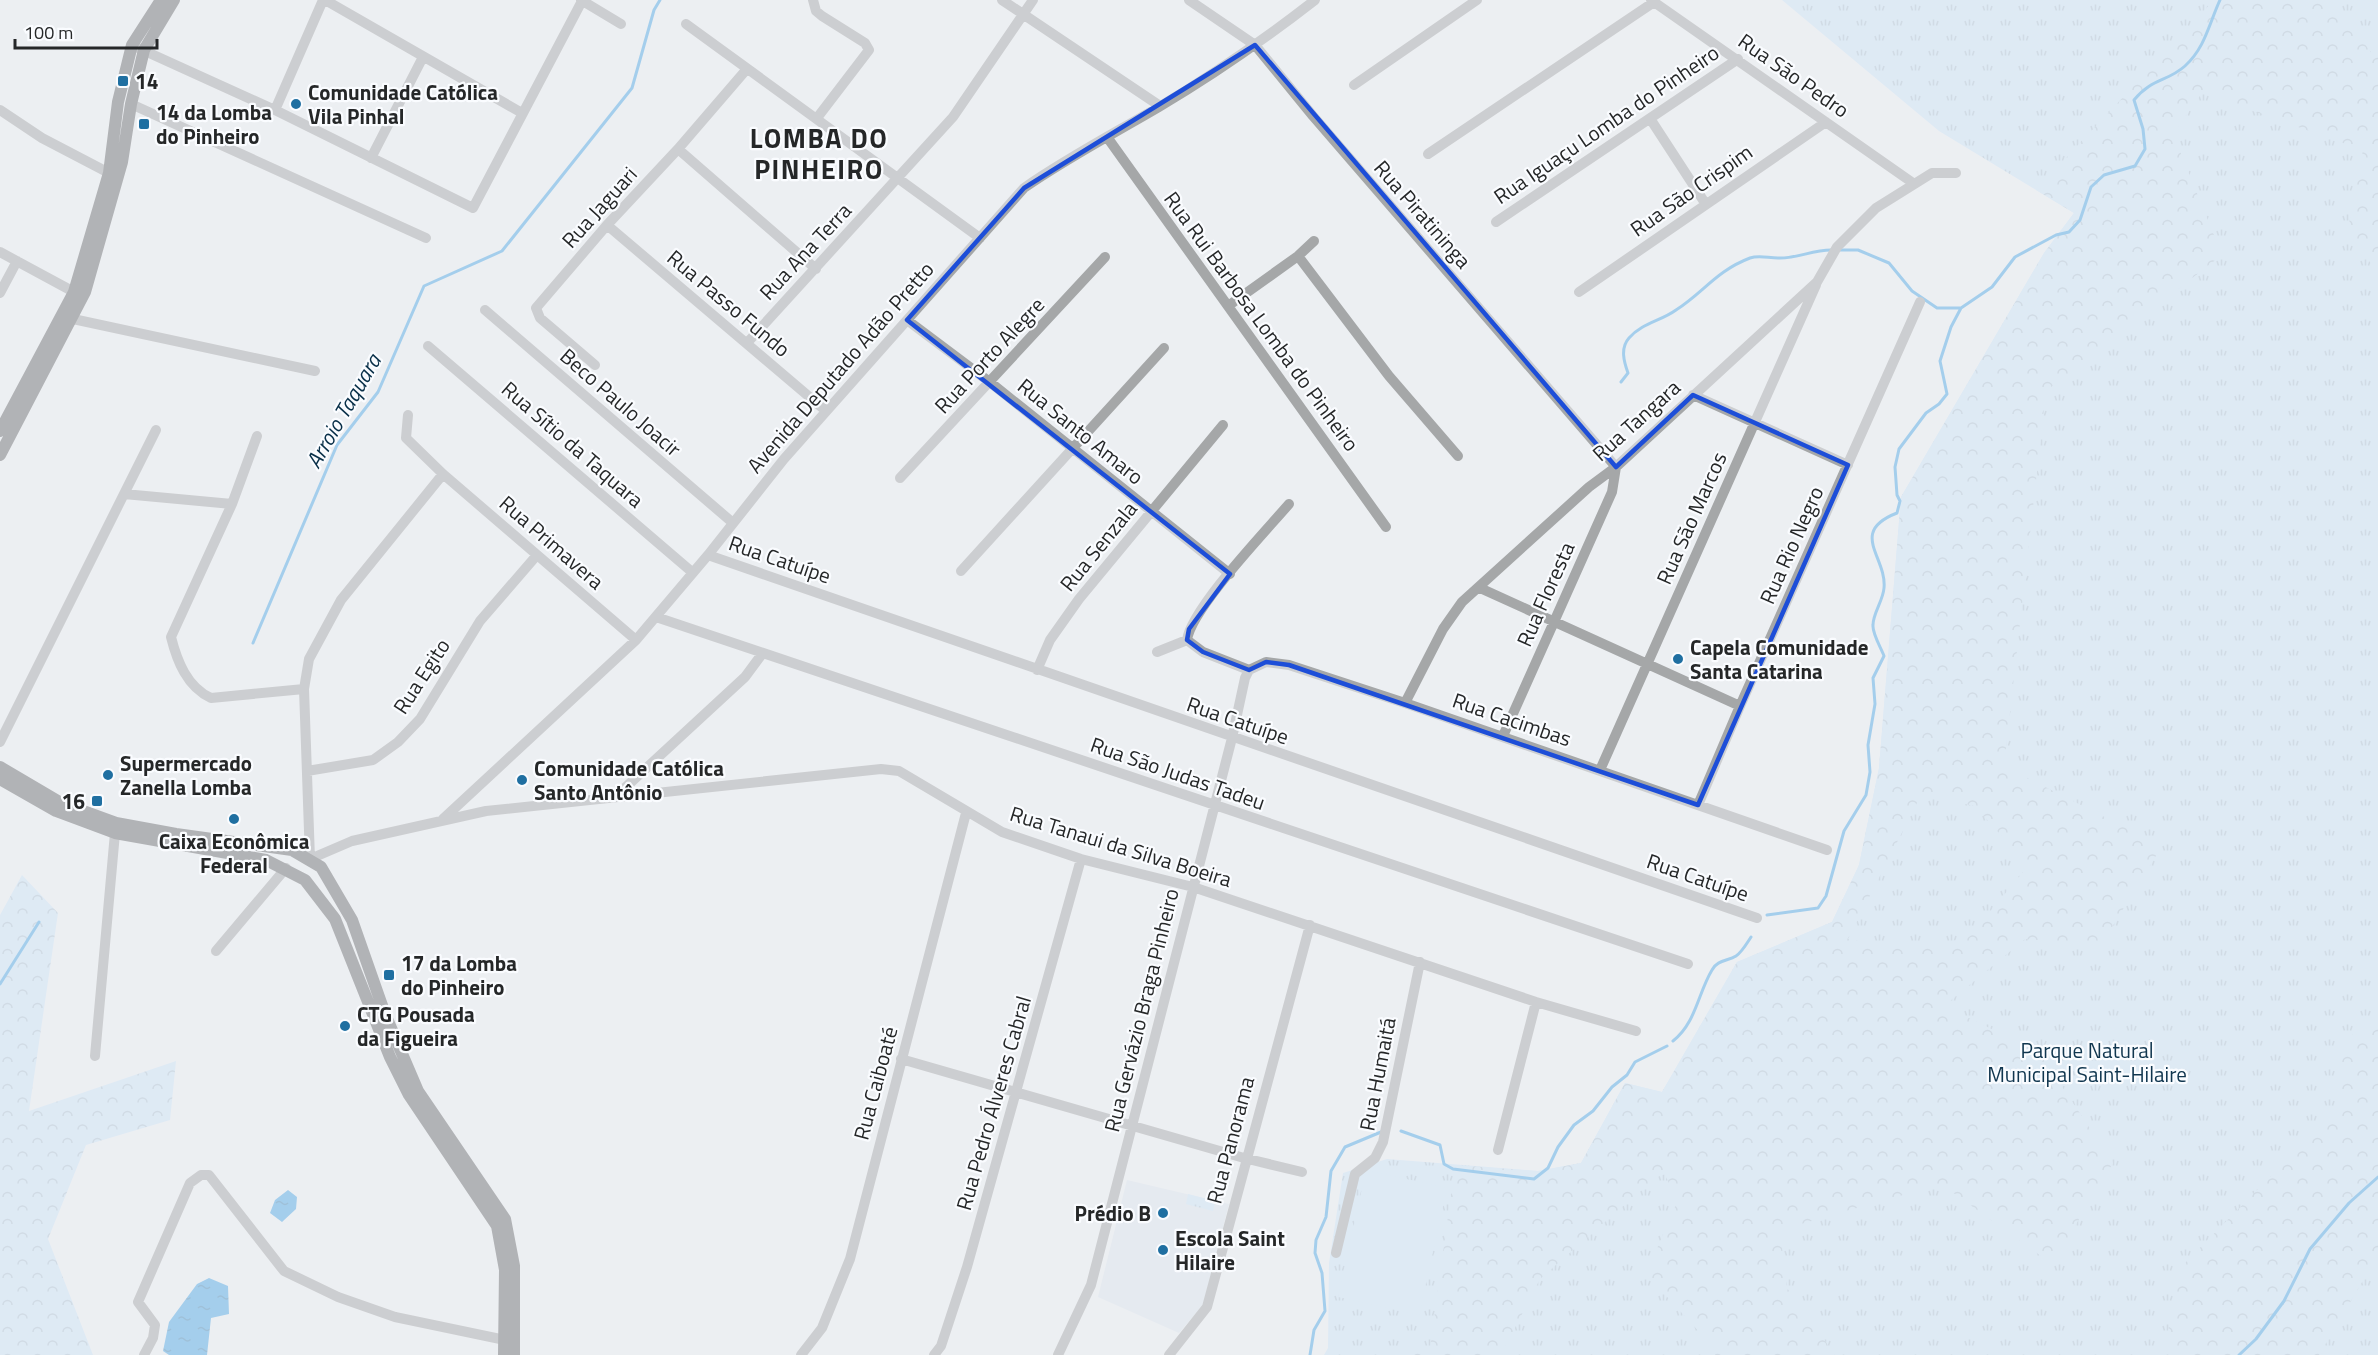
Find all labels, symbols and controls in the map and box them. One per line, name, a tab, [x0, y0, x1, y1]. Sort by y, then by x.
scale bar	[15, 12, 158, 50]
text: 100 m	[24, 19, 73, 46]
street label: Rua São Pedro	[1732, 25, 1856, 125]
street label: Rua Iguaçu Lomba do Pinheiro	[1487, 36, 1725, 212]
place label: 14	[135, 65, 159, 97]
marker: 14	[116, 74, 130, 88]
place label: Comunidade Católica Vila Pinhal	[308, 76, 498, 132]
place label: 14 da Lomba do Pinheiro	[156, 96, 272, 152]
marker: Comunidade Católica Vila Pinhal	[289, 97, 303, 111]
marker: 14 da Lomba do Pinheiro	[137, 117, 151, 131]
district label: LOMBA DO PINHEIRO	[750, 117, 888, 189]
street label: Rua São Crispim	[1623, 136, 1759, 244]
street label: Rua Piratininga	[1367, 153, 1479, 276]
street label: Rua Jaguari	[554, 159, 644, 255]
street label: Rua Rui Barbosa Lomba do Pinheiro	[1157, 184, 1367, 458]
street label: Rua Ana Terra	[751, 195, 859, 307]
street label: Rua Passo Fundo	[660, 242, 798, 364]
street label: Avenida Deputado Adão Pretto	[739, 254, 941, 480]
street label: Rua Porto Alegre	[926, 289, 1052, 421]
street label: Beco Paulo Joacir	[553, 340, 689, 464]
water label: Arroio Taquara	[297, 346, 390, 475]
street label: Rua Santo Amaro	[1011, 370, 1151, 492]
street label: Rua Tangara	[1585, 371, 1688, 468]
street label: Rua Sítio da Taquara	[495, 373, 652, 515]
street label: Rua São Marcos	[1648, 447, 1734, 589]
street label: Rua Rio Negro	[1751, 481, 1831, 609]
street label: Rua Primavera	[493, 487, 612, 597]
street label: Rua Senzala	[1052, 494, 1145, 598]
street label: Rua Catuípe	[725, 527, 835, 591]
street label: Rua Floresta	[1508, 536, 1582, 651]
place label: Capela Comunidade Santa Catarina	[1690, 631, 1868, 687]
street label: Rua Egito	[385, 632, 457, 720]
marker: Capela Comunidade Santa Catarina	[1671, 652, 1685, 666]
street label: Rua Cacimbas	[1448, 684, 1576, 754]
street label: Rua Catuípe	[1183, 688, 1293, 752]
street label: Rua São Judas Tadeu	[1086, 728, 1270, 818]
place label: Supermercado Zanella Lomba	[120, 747, 252, 803]
place label: Comunidade Católica Santo Antônio	[534, 752, 724, 808]
marker: Supermercado Zanella Lomba	[101, 768, 115, 782]
marker: Comunidade Católica Santo Antônio	[515, 773, 529, 787]
place label: 16	[61, 785, 85, 817]
marker: 16	[90, 794, 104, 808]
street label: Rua Tanaui da Silva Boeira	[1006, 797, 1236, 895]
marker: Caixa Econômica Federal	[227, 812, 241, 826]
place label: Caixa Econômica Federal	[159, 825, 310, 881]
street label: Rua Catuípe	[1643, 845, 1753, 909]
street label: Rua Gervázio Braga Pinheiro	[1095, 885, 1187, 1135]
place label: 17 da Lomba do Pinheiro	[401, 947, 517, 1003]
marker: 17 da Lomba do Pinheiro	[382, 968, 396, 982]
street label: Rua Pedro Álveres Cabral	[947, 992, 1039, 1214]
place label: CTG Pousada da Figueira	[357, 998, 475, 1054]
street label: Rua Humaitá	[1350, 1014, 1404, 1134]
marker: CTG Pousada da Figueira	[338, 1019, 352, 1033]
street label: Rua Caiboaté	[844, 1023, 906, 1143]
park label: Parque Natural Municipal Saint-Hilaire	[1987, 1034, 2187, 1090]
street label: Rua Panorama	[1198, 1072, 1262, 1207]
place label: Prédio B	[1075, 1197, 1151, 1229]
marker: Prédio B	[1156, 1206, 1170, 1220]
place label: Escola Saint Hilaire	[1175, 1222, 1285, 1278]
marker: Escola Saint Hilaire	[1156, 1243, 1170, 1257]

